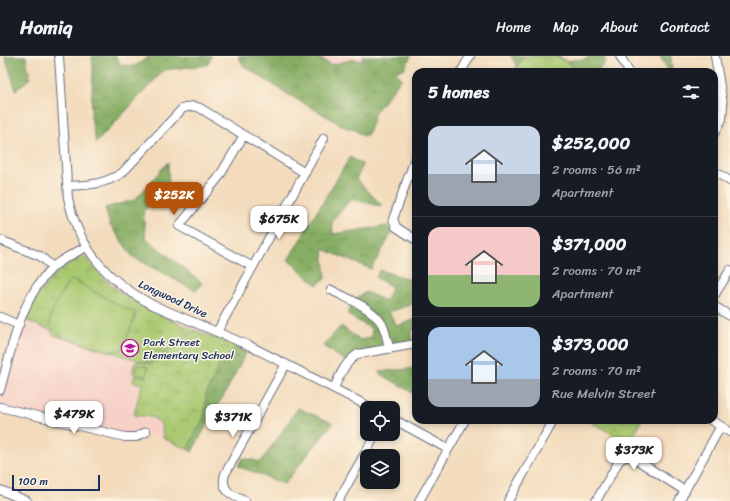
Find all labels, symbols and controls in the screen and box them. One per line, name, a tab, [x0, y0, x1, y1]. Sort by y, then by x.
text: Homiq	[20, 11, 72, 44]
text: Home	[496, 15, 531, 40]
text: Map	[553, 15, 579, 40]
text: About	[601, 15, 638, 40]
text: Contact	[660, 15, 710, 40]
text: 5 homes	[428, 77, 489, 107]
icon: filters	[680, 81, 702, 103]
text: $252,000	[552, 128, 630, 158]
icon: home	[460, 142, 508, 190]
text: 2 rooms · 56 m²	[552, 158, 641, 181]
text: Apartment	[552, 181, 613, 204]
pin: $252K	[146, 182, 202, 216]
text: $252K	[154, 183, 194, 206]
pin: $675K	[251, 206, 307, 240]
text: $675K	[259, 207, 299, 230]
text: $371,000	[552, 229, 627, 259]
icon: home	[460, 243, 508, 291]
text: 2 rooms · 70 m²	[552, 259, 641, 282]
street label: Longwood Drive	[135, 275, 211, 323]
text: Apartment	[552, 282, 613, 305]
text: $373,000	[552, 329, 629, 359]
place label: Park Street Elementary School	[143, 333, 235, 365]
school or university icon: Park Street Elementary School	[120, 338, 140, 358]
icon: home	[460, 343, 508, 391]
text: 2 rooms · 70 m²	[552, 359, 641, 382]
text: Rue Melvin Street	[552, 382, 655, 405]
pin: $479K	[46, 401, 102, 435]
map controls	[360, 401, 400, 489]
button: locate	[360, 401, 400, 441]
text: $479K	[54, 402, 94, 425]
pin: $371K	[205, 404, 261, 438]
text: $371K	[215, 405, 251, 428]
pin: $373K	[606, 437, 662, 471]
text: $373K	[615, 438, 653, 461]
button: layers	[360, 449, 400, 489]
text: 100 m	[18, 472, 48, 491]
scale bar	[12, 473, 100, 492]

